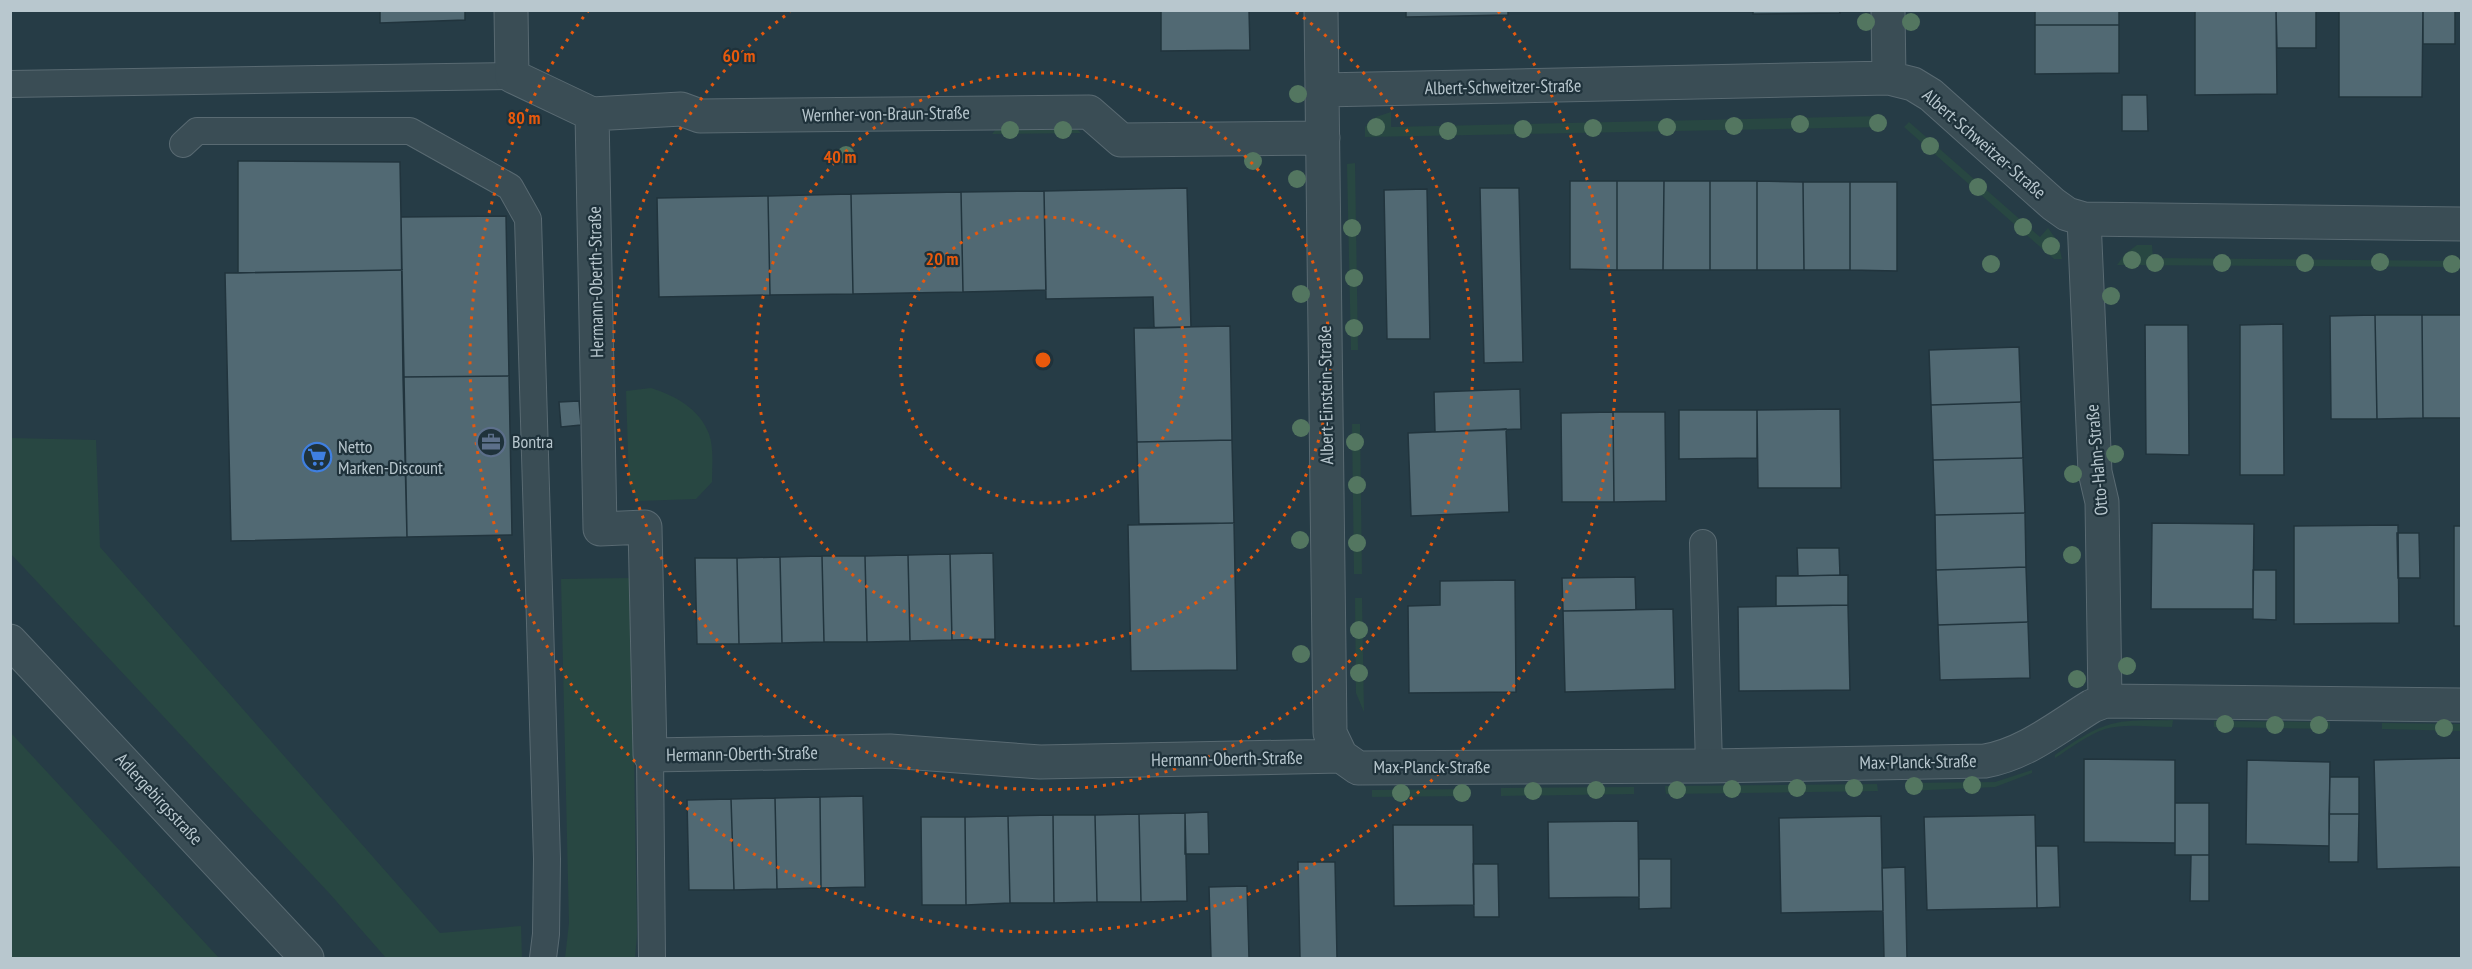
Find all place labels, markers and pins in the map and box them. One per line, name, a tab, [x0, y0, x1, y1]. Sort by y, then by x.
centre of rings	[1033, 350, 1053, 370]
office icon: Bontra	[475, 426, 507, 458]
place label: Bontra	[512, 430, 553, 453]
place label: Netto Marken-Discount	[338, 435, 443, 479]
supermarket icon: Netto Marken-Discount	[301, 441, 333, 473]

